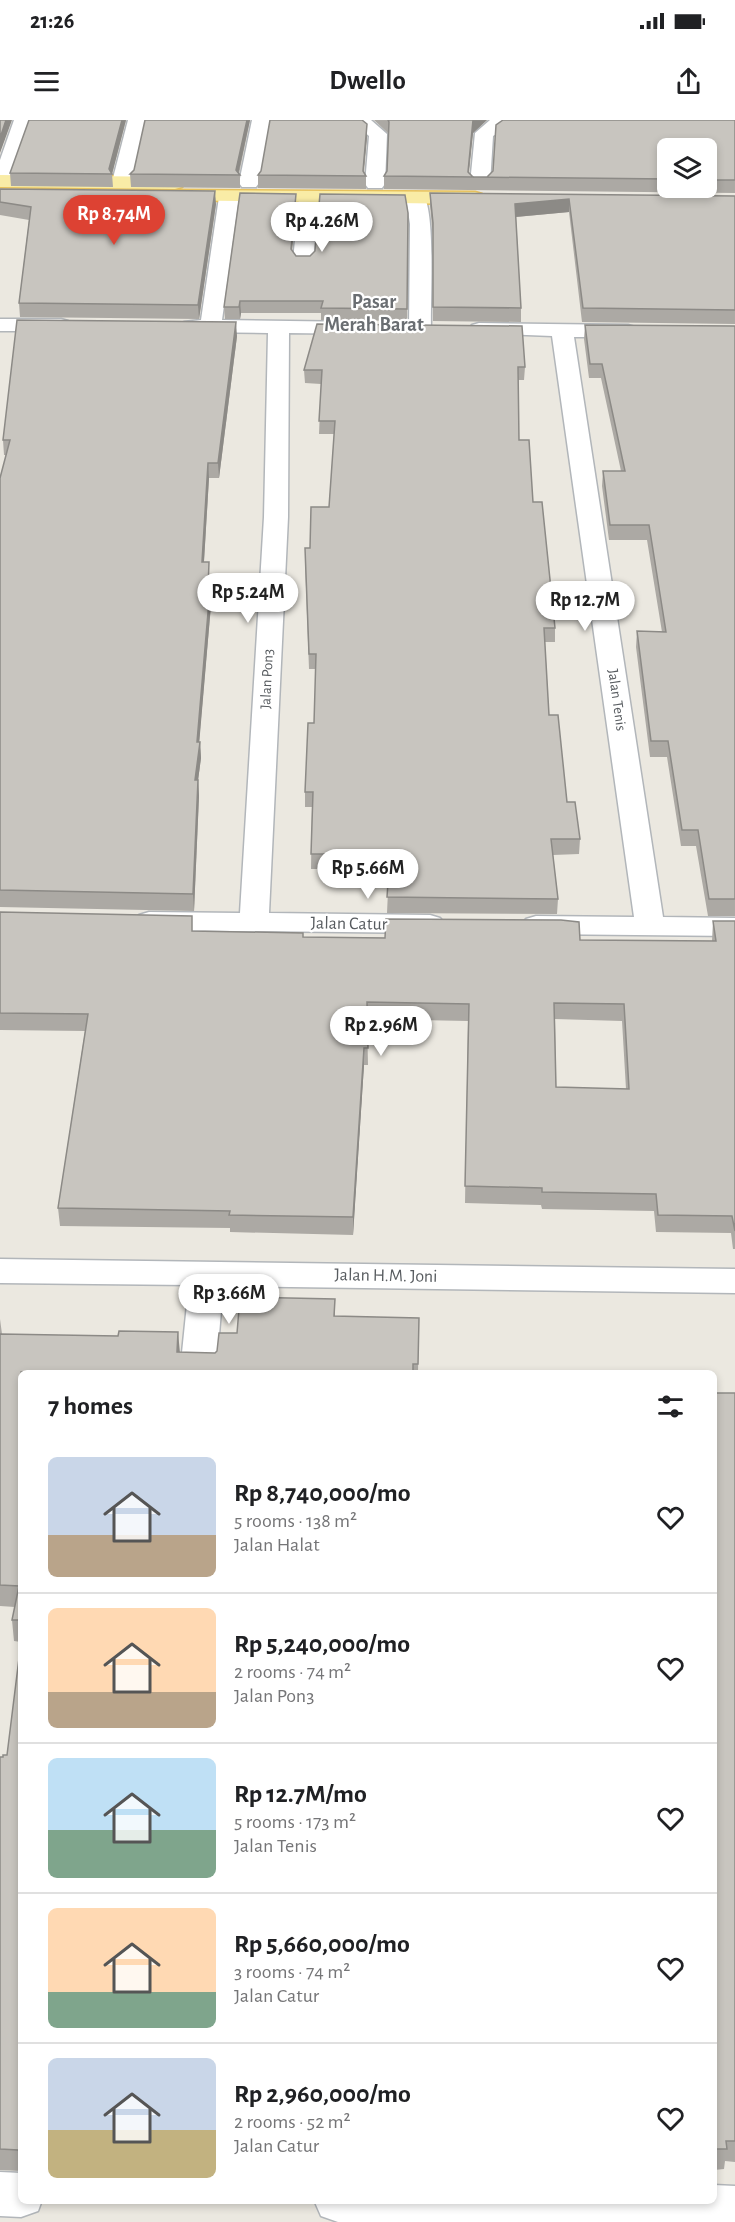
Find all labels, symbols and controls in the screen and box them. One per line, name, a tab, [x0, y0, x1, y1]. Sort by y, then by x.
text: 21:26	[30, 10, 74, 32]
icon: menu	[30, 65, 63, 98]
icon: share	[672, 65, 705, 98]
text: Dwello	[329, 67, 406, 94]
map controls	[657, 138, 717, 198]
button: layers	[657, 138, 717, 198]
pin: Rp 8.74M	[52, 195, 176, 246]
pin: Rp 4.26M	[260, 202, 384, 253]
text: Rp 8.74M	[77, 204, 151, 224]
text: Rp 4.26M	[285, 211, 359, 231]
district label: Pasar Merah Barat	[324, 292, 424, 335]
pin: Rp 5.24M	[186, 573, 310, 624]
pin: Rp 12.7M	[523, 581, 647, 632]
text: Rp 5.24M	[211, 582, 285, 602]
text: Rp 12.7M	[550, 590, 620, 610]
street label: Jalan Pon3	[258, 649, 276, 709]
street label: Jalan Tenis	[605, 668, 629, 732]
pin: Rp 5.66M	[306, 849, 430, 900]
text: Rp 5.66M	[331, 858, 405, 878]
street label: Jalan Catur	[311, 914, 388, 934]
pin: Rp 2.96M	[319, 1006, 443, 1057]
text: Rp 2.96M	[344, 1015, 418, 1035]
street label: Jalan H.M. Joni	[334, 1266, 438, 1286]
pin: Rp 3.66M	[167, 1274, 291, 1325]
text: Rp 3.66M	[192, 1283, 266, 1303]
icon: filters	[654, 1390, 687, 1423]
text: 7 homes	[48, 1393, 133, 1419]
text: Rp 8,740,000/mo	[234, 1480, 411, 1506]
icon: home	[96, 1481, 168, 1553]
icon: heart	[654, 1501, 687, 1534]
text: 5 rooms · 138 m²	[234, 1511, 357, 1531]
text: Jalan Halat	[234, 1535, 320, 1555]
text: Rp 5,240,000/mo	[234, 1631, 410, 1657]
icon: home	[96, 1632, 168, 1704]
icon: heart	[654, 1652, 687, 1685]
text: 2 rooms · 74 m²	[234, 1662, 351, 1682]
text: Jalan Pon3	[234, 1686, 314, 1706]
text: Rp 12.7M/mo	[234, 1781, 367, 1807]
icon: home	[96, 1782, 168, 1854]
icon: heart	[654, 1802, 687, 1835]
text: 5 rooms · 173 m²	[234, 1812, 356, 1832]
text: Jalan Tenis	[234, 1836, 317, 1856]
text: Rp 5,660,000/mo	[234, 1931, 410, 1957]
icon: home	[96, 1932, 168, 2004]
icon: heart	[654, 1952, 687, 1985]
text: 3 rooms · 74 m²	[234, 1962, 350, 1982]
text: Jalan Catur	[234, 1986, 319, 2006]
text: Rp 2,960,000/mo	[234, 2081, 411, 2107]
icon: home	[96, 2082, 168, 2154]
icon: heart	[654, 2102, 687, 2135]
text: 2 rooms · 52 m²	[234, 2112, 351, 2132]
text: Jalan Catur	[234, 2136, 319, 2156]

